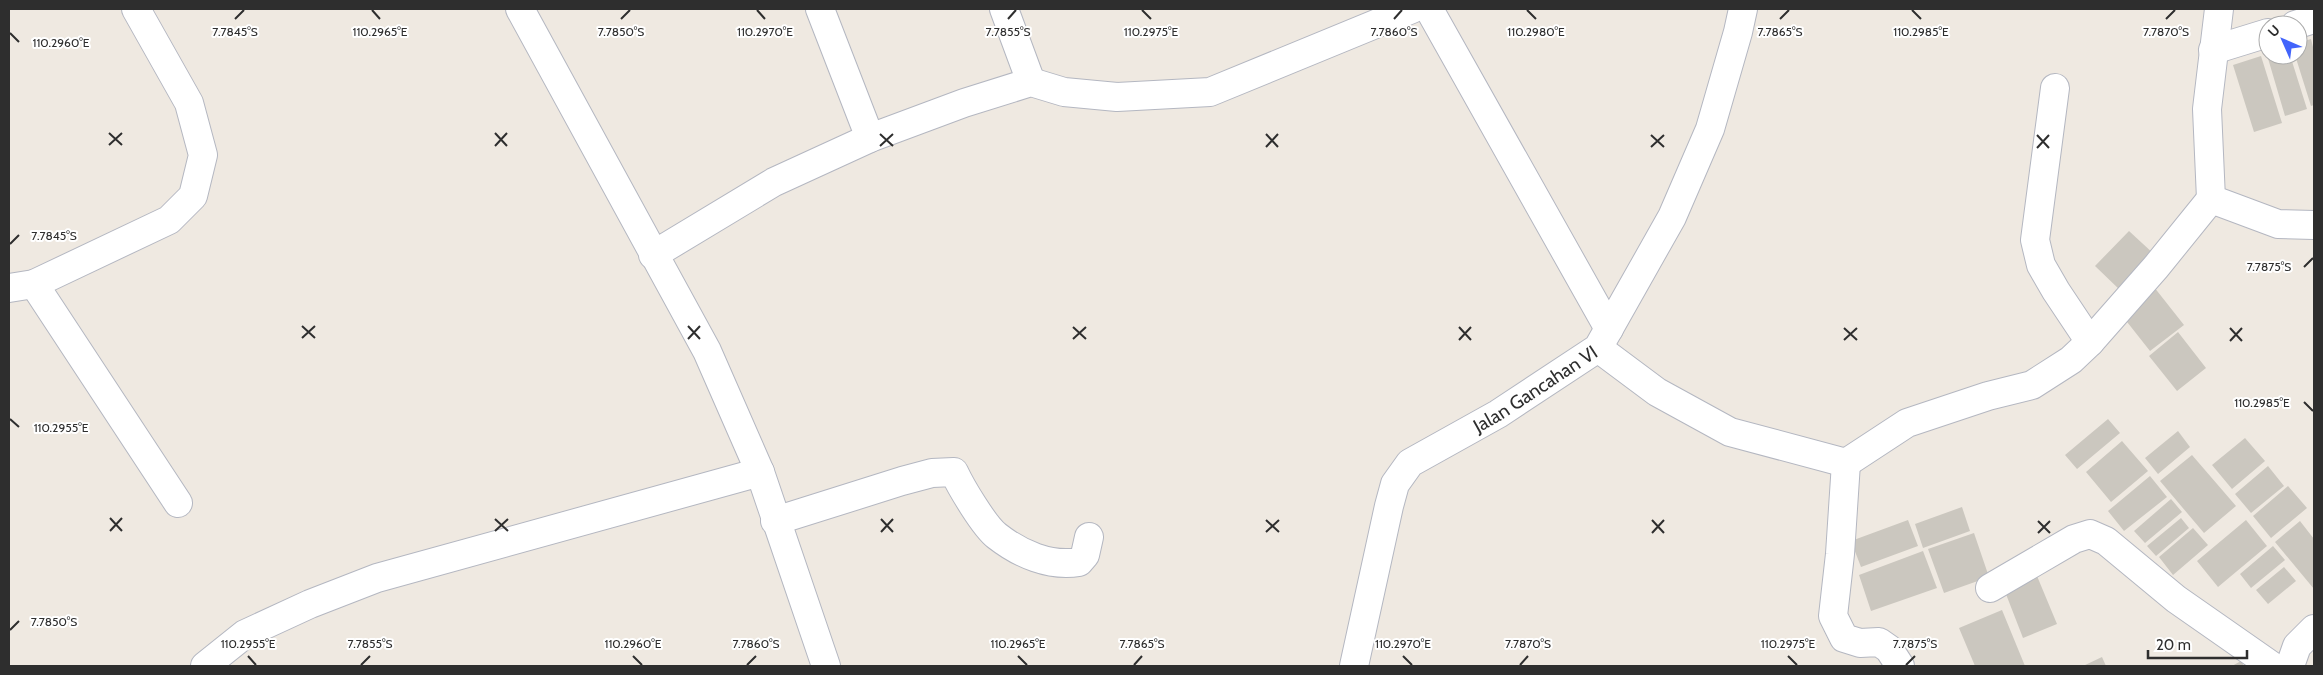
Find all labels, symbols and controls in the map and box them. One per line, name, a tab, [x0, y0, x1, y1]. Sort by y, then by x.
north arrow	[2258, 15, 2308, 65]
text: U	[2264, 21, 2284, 41]
text: 7.7845°S	[212, 24, 258, 39]
text: 110.2965°E	[352, 24, 408, 39]
text: 7.7850°S	[598, 24, 644, 39]
text: 110.2970°E	[737, 24, 793, 39]
text: 7.7855°S	[986, 24, 1030, 39]
text: 110.2975°E	[1124, 24, 1178, 39]
text: 7.7860°S	[1370, 24, 1418, 39]
text: 110.2980°E	[1507, 24, 1565, 39]
text: 7.7865°S	[1757, 24, 1803, 39]
text: 110.2985°E	[1893, 24, 1949, 39]
text: 7.7870°S	[2143, 24, 2189, 39]
text: 110.2960°E	[33, 35, 90, 50]
text: 7.7845°S	[31, 228, 77, 243]
text: 7.7875°S	[2247, 259, 2291, 274]
street label: Jalan Gancahan VI	[1468, 340, 1602, 438]
text: 110.2985°E	[2234, 395, 2290, 410]
text: 110.2955°E	[34, 420, 89, 435]
text: 7.7850°S	[31, 614, 77, 629]
scale bar	[2148, 628, 2247, 660]
text: 110.2955°E	[221, 636, 276, 651]
text: 7.7855°S	[348, 636, 392, 651]
text: 110.2960°E	[605, 636, 662, 651]
text: 7.7860°S	[732, 636, 780, 651]
text: 110.2965°E	[990, 636, 1046, 651]
text: 7.7865°S	[1119, 636, 1165, 651]
text: 110.2970°E	[1375, 636, 1431, 651]
text: 7.7870°S	[1505, 636, 1551, 651]
text: 110.2975°E	[1761, 636, 1815, 651]
text: 7.7875°S	[1893, 636, 1937, 651]
text: 20 m	[2156, 636, 2191, 654]

